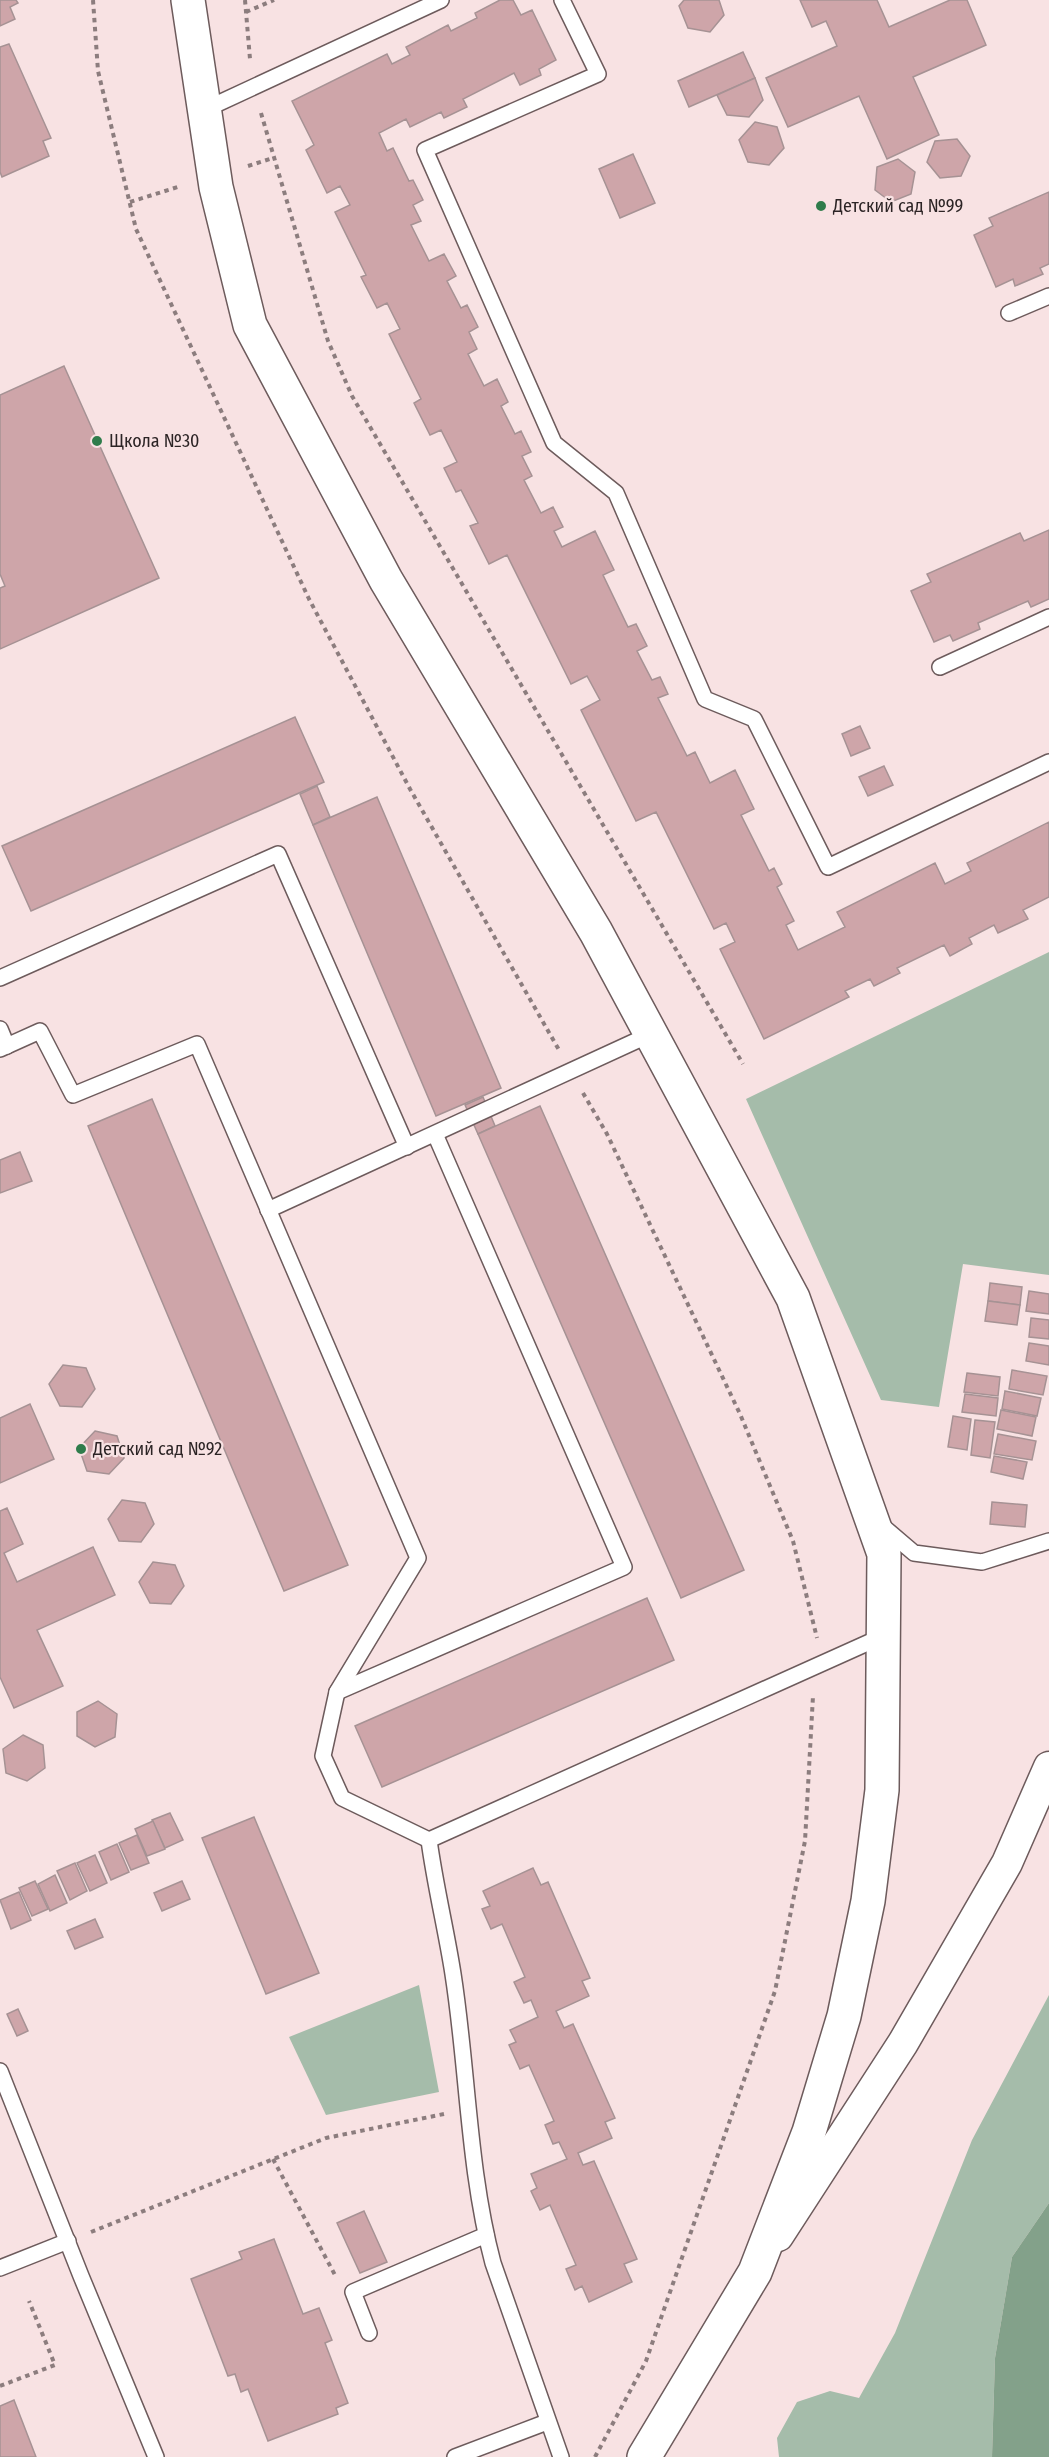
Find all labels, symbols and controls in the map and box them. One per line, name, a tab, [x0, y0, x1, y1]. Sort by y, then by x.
place label: Детский сад №99	[832, 195, 963, 217]
marker: Детский сад №99	[814, 199, 828, 213]
place label: Щкола №30	[109, 430, 199, 452]
marker: Щкола №30	[90, 434, 104, 448]
place label: Детский сад №92	[92, 1438, 222, 1460]
marker: Детский сад №92	[74, 1442, 88, 1456]

